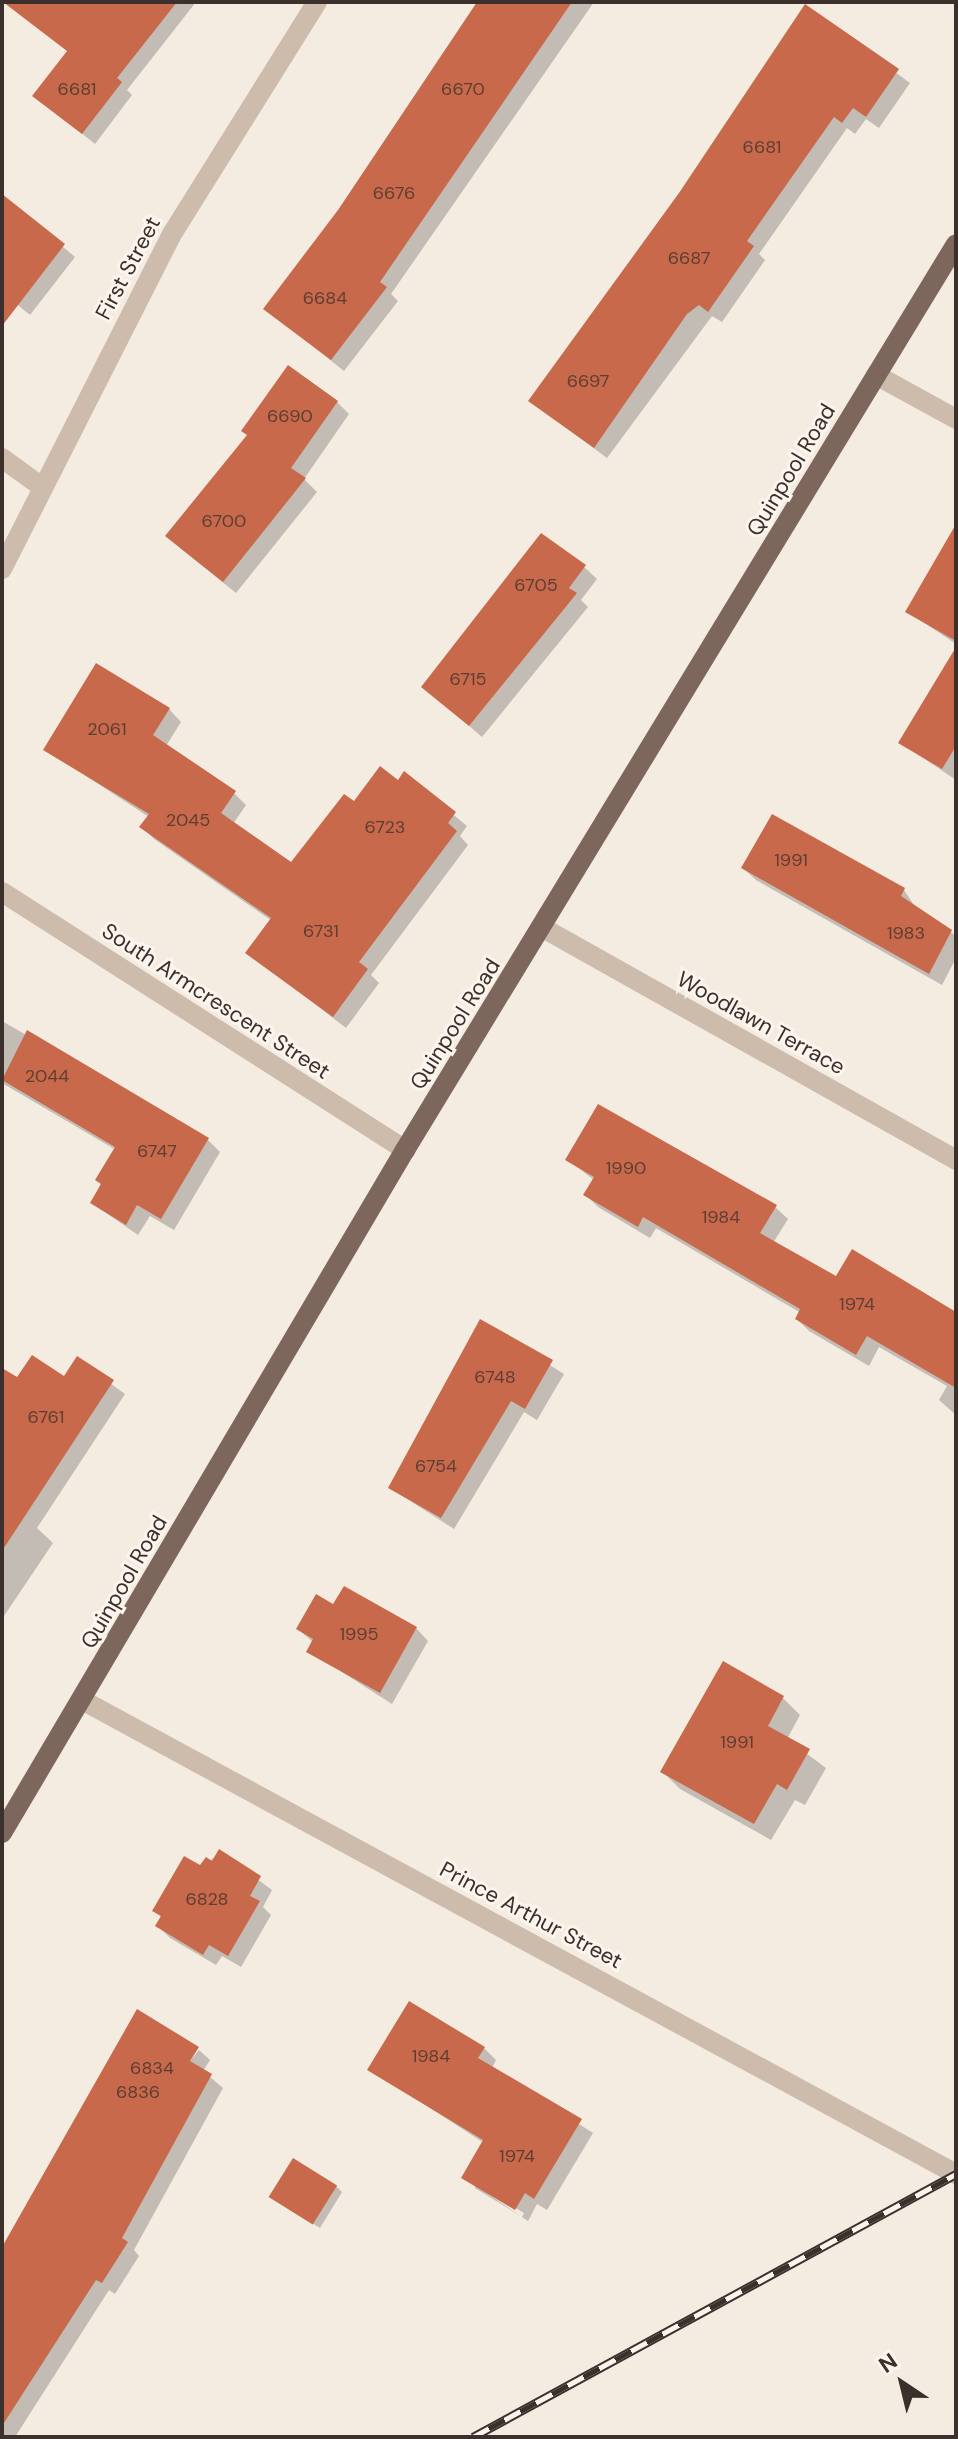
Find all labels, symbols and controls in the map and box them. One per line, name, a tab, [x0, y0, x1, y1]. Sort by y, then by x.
house number: 6681	[58, 78, 96, 100]
house number: 6670	[441, 78, 485, 100]
house number: 6681	[743, 136, 781, 158]
house number: 6676	[373, 182, 415, 204]
street label: First Street	[90, 212, 166, 324]
house number: 6687	[668, 247, 710, 269]
house number: 6684	[303, 287, 347, 309]
house number: 6697	[567, 370, 609, 392]
street label: Quinpool Road	[741, 399, 841, 541]
house number: 6690	[267, 405, 313, 427]
house number: 6700	[202, 510, 246, 532]
house number: 6705	[514, 574, 558, 596]
house number: 6715	[449, 668, 487, 690]
house number: 2061	[87, 718, 127, 740]
house number: 2045	[166, 809, 210, 831]
house number: 6723	[365, 816, 405, 838]
house number: 1991	[774, 849, 808, 871]
street label: South Armcrescent Street	[97, 917, 335, 1085]
house number: 6731	[303, 920, 339, 942]
house number: 1983	[887, 922, 925, 944]
street label: Quinpool Road	[404, 954, 506, 1094]
street label: Woodlawn Terrace	[672, 966, 850, 1080]
house number: 2044	[25, 1065, 69, 1087]
house number: 6747	[137, 1140, 177, 1162]
house number: 1990	[606, 1157, 646, 1179]
house number: 1984	[702, 1206, 740, 1228]
house number: 1974	[839, 1293, 875, 1315]
house number: 6748	[474, 1366, 516, 1388]
house number: 6761	[28, 1406, 64, 1428]
house number: 6754	[415, 1455, 457, 1477]
street label: Quinpool Road	[75, 1511, 173, 1653]
house number: 1995	[339, 1623, 379, 1645]
house number: 1991	[720, 1731, 754, 1753]
street label: Prince Arthur Street	[435, 1856, 627, 1974]
house number: 6828	[186, 1888, 228, 1910]
house number: 1984	[412, 2045, 450, 2067]
house number: 6834	[130, 2057, 174, 2079]
house number: 6836	[116, 2081, 160, 2103]
house number: 1974	[499, 2145, 535, 2167]
north arrow	[862, 2343, 942, 2423]
text: N	[873, 2346, 903, 2379]

